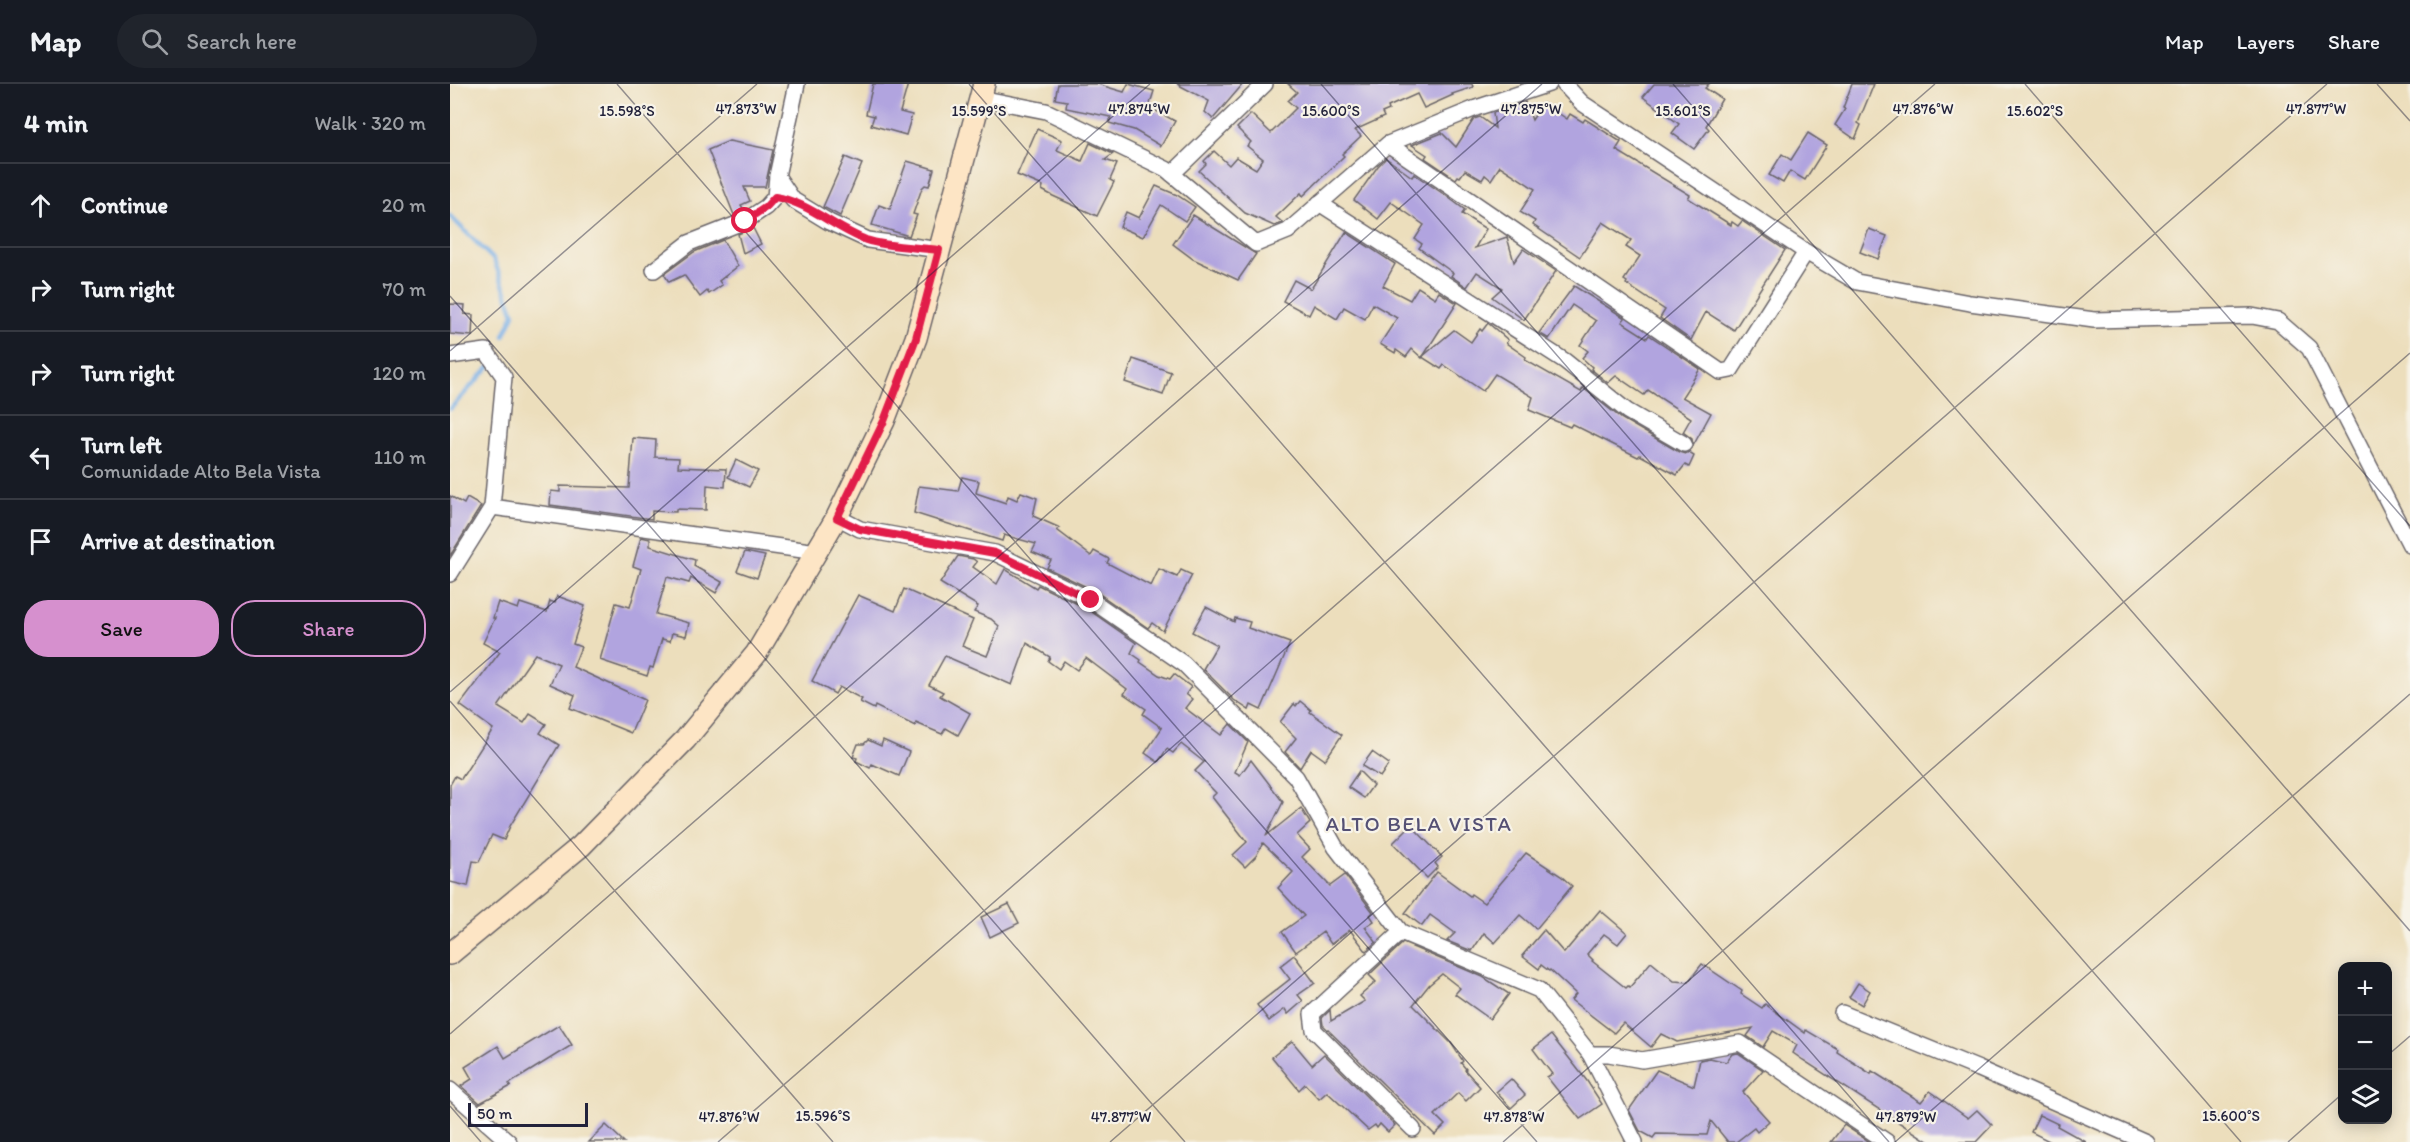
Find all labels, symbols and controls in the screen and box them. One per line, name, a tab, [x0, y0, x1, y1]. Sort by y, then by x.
search box	[117, 14, 537, 68]
text: Map	[30, 24, 81, 58]
icon: search	[138, 25, 171, 58]
text: Search here	[186, 28, 297, 55]
text: Map	[2165, 29, 2204, 54]
text: Layers	[2237, 29, 2295, 54]
text: Share	[2328, 29, 2380, 54]
text: 47.873°W	[715, 100, 777, 118]
text: 47.874°W	[1108, 100, 1170, 118]
text: 47.875°W	[1501, 100, 1562, 118]
text: 47.876°W	[1893, 100, 1954, 118]
text: 47.877°W	[2286, 100, 2346, 118]
text: 15.598°S	[599, 102, 655, 120]
text: 15.599°S	[952, 102, 1006, 120]
text: 15.600°S	[1302, 102, 1360, 120]
text: 15.601°S	[1655, 102, 1711, 120]
text: 15.602°S	[2007, 102, 2063, 120]
text: 4 min	[24, 107, 88, 139]
text: Walk · 320 m	[314, 111, 426, 135]
icon: ahead	[24, 189, 57, 222]
text: Continue	[81, 192, 168, 219]
text: 20 m	[382, 193, 426, 217]
route start	[731, 207, 757, 233]
icon: right	[24, 273, 57, 306]
text: Turn right	[81, 276, 175, 303]
text: 70 m	[382, 277, 426, 301]
icon: right	[24, 357, 57, 390]
text: Turn right	[81, 360, 175, 387]
text: 120 m	[373, 361, 426, 385]
text: Turn left	[81, 432, 162, 459]
icon: left	[24, 441, 57, 474]
text: 110 m	[374, 445, 426, 469]
text: Comunidade Alto Bela Vista	[81, 459, 321, 483]
icon: arrive	[24, 525, 57, 558]
text: Arrive at destination	[81, 528, 275, 555]
route end	[1077, 586, 1103, 612]
button: Save	[24, 600, 219, 657]
button: Share	[231, 600, 426, 657]
district label: ALTO BELA VISTA	[1326, 811, 1512, 836]
map controls	[2338, 962, 2392, 1124]
button: +	[2338, 962, 2392, 1016]
button: −	[2338, 1016, 2392, 1070]
button: layers	[2338, 1070, 2392, 1124]
scale bar	[468, 1100, 588, 1128]
text: 50 m	[477, 1104, 512, 1123]
text: 15.596°S	[795, 1107, 851, 1125]
text: 15.600°S	[2202, 1107, 2260, 1125]
text: 47.876°W	[699, 1108, 760, 1126]
text: 47.877°W	[1091, 1108, 1151, 1126]
text: 47.878°W	[1483, 1108, 1545, 1126]
text: 47.879°W	[1876, 1108, 1937, 1126]

